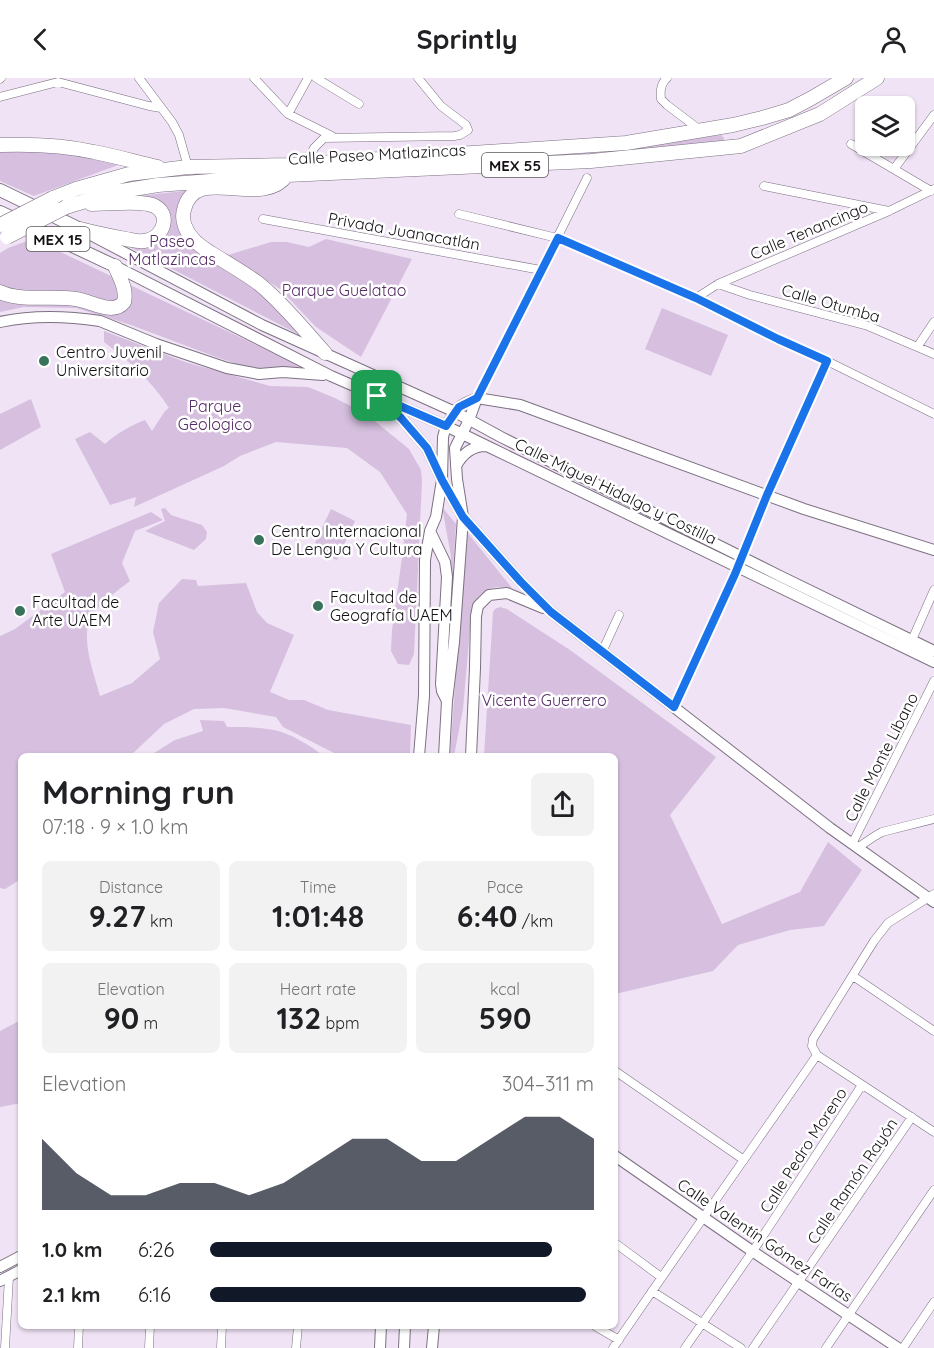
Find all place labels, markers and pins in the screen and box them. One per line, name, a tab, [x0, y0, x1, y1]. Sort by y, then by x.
place label: Centro Juvenil Universitario	[56, 342, 162, 380]
marker: Centro Juvenil Universitario	[37, 354, 51, 368]
pin	[351, 370, 402, 421]
place label: Centro Internacional De Lengua Y Cultura	[271, 521, 423, 559]
marker: Centro Internacional De Lengua Y Cultura	[252, 533, 266, 547]
place label: Facultad de Geografía UAEM	[330, 587, 453, 625]
place label: Facultad de Arte UAEM	[32, 592, 119, 630]
marker: Facultad de Geografía UAEM	[311, 599, 325, 613]
marker: Facultad de Arte UAEM	[13, 604, 27, 618]

